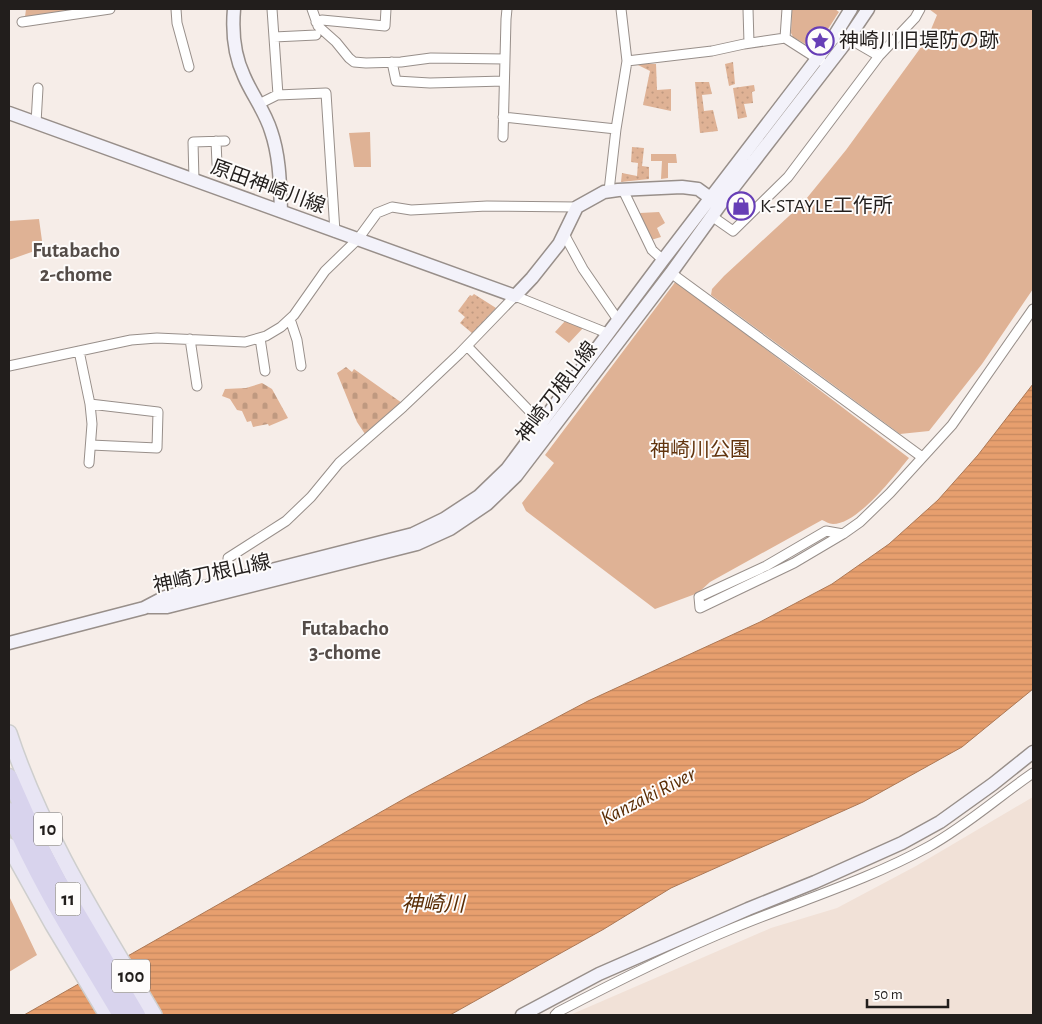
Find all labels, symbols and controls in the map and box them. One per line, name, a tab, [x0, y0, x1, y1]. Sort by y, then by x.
place icon: 神崎川旧堤防の跡	[805, 26, 835, 56]
place label: 神崎川旧堤防の跡	[839, 30, 999, 51]
street label: 原田神崎川線	[208, 155, 328, 217]
shop icon: K-STAYLE工作所	[726, 191, 756, 221]
place label: K-STAYLE工作所	[760, 195, 893, 216]
district label: Futabacho 2-chome	[32, 240, 120, 285]
street label: 神崎刀根山線	[511, 337, 601, 446]
park label: 神崎川公園	[650, 439, 750, 460]
street label: 神崎刀根山線	[151, 550, 273, 596]
district label: Futabacho 3-chome	[301, 618, 389, 663]
water label: Kanzaki River	[597, 763, 700, 829]
road number: 10	[34, 812, 62, 846]
road number: 11	[56, 882, 80, 916]
water label: 神崎川	[402, 893, 466, 915]
road number: 100	[112, 959, 150, 992]
scale bar	[867, 976, 948, 1008]
text: 50 m	[874, 987, 903, 1002]

